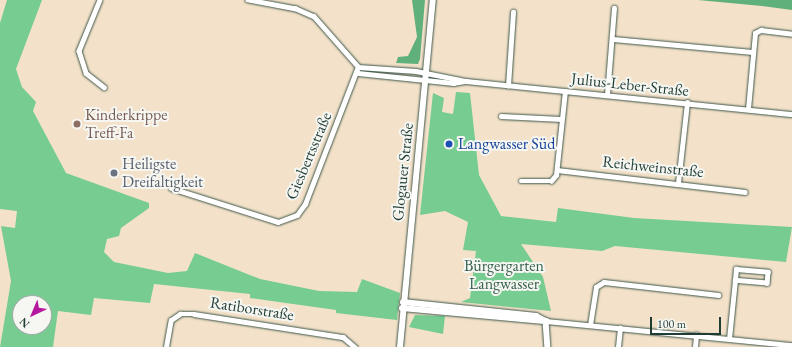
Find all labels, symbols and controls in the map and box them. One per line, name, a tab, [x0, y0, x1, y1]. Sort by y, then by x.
street label: Julius-Leber-Straße	[570, 69, 690, 101]
place label: Kinderkrippe Treff-Fa	[85, 105, 168, 143]
street label: Giesbertsstraße	[282, 109, 336, 203]
marker: Kinderkrippe Treff-Fa	[72, 119, 82, 129]
street label: Glogauer Straße	[388, 122, 418, 222]
place label: Langwasser Süd	[458, 134, 555, 154]
marker: Langwasser Süd	[443, 138, 455, 150]
street label: Reichweinstraße	[602, 152, 704, 182]
place label: Heiligste Dreifaltigkeit	[122, 154, 203, 192]
marker: Heiligste Dreifaltigkeit	[109, 168, 119, 178]
park label: Bürgergarten Langwasser	[464, 256, 544, 294]
street label: Ratiborstraße	[209, 293, 295, 325]
north arrow	[12, 295, 52, 335]
scale bar	[652, 309, 723, 335]
text: N	[16, 315, 32, 331]
text: 100 m	[657, 316, 686, 332]

